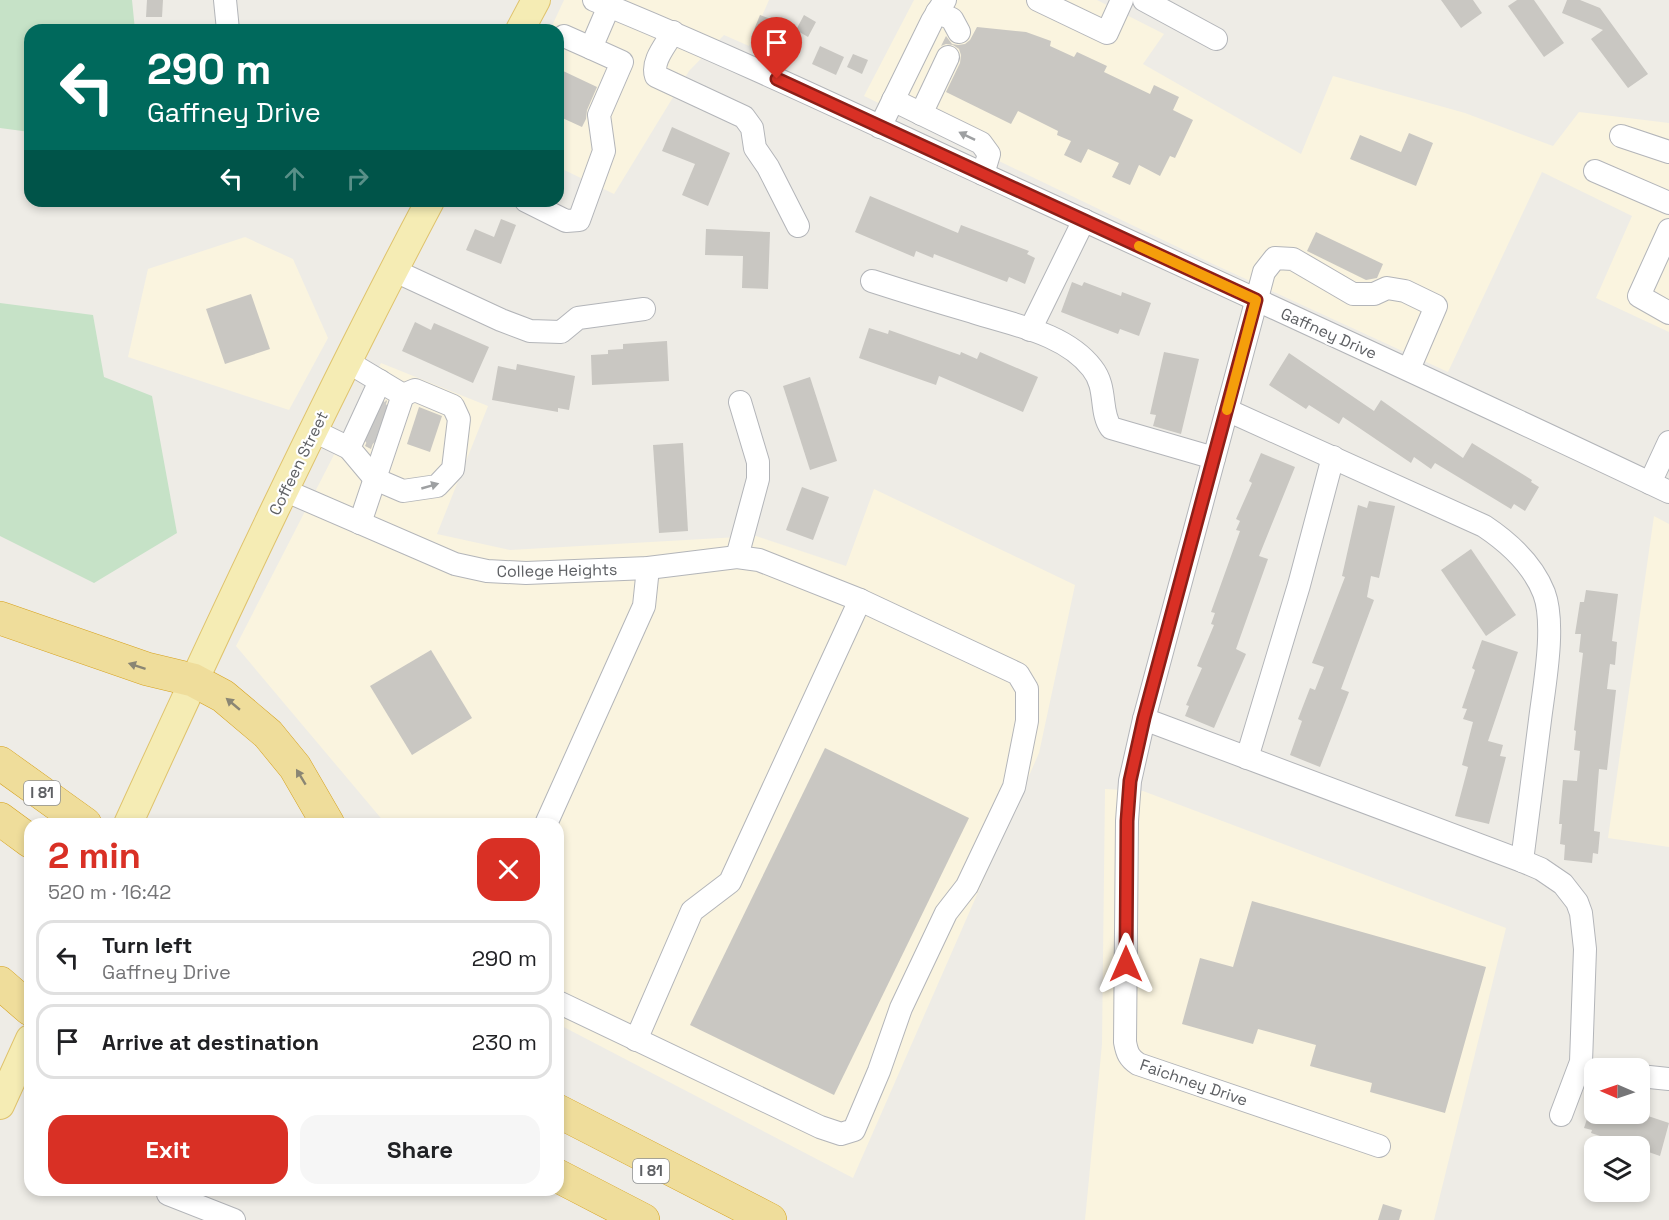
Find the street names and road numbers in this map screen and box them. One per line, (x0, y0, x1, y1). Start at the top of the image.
street label: Gaffney Drive (1277, 303, 1380, 364)
street label: Coffeen Street (264, 408, 333, 519)
street label: College Heights (496, 559, 618, 582)
road number: I 81 (24, 781, 60, 805)
street label: Faichney Drive (1137, 1054, 1250, 1111)
road number: I 81 (633, 1159, 669, 1183)

